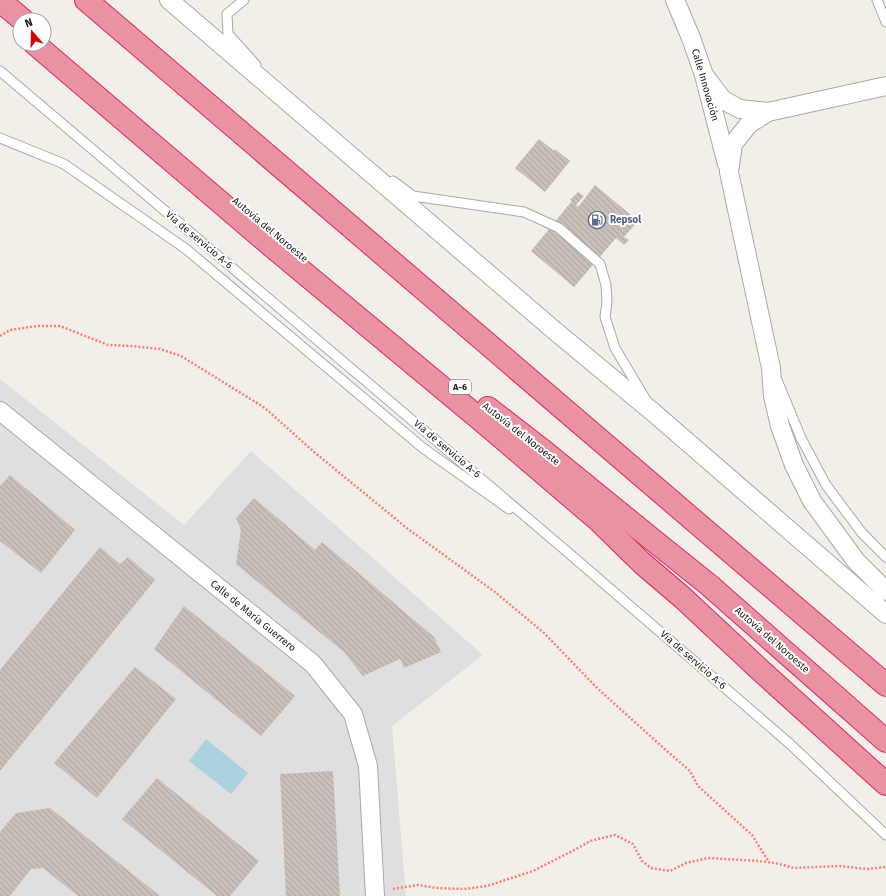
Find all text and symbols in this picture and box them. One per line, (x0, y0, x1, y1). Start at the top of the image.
north arrow (12, 12, 52, 52)
text: N (23, 16, 34, 30)
street label: Calle Innovación (689, 47, 721, 123)
street label: Autovía del Noroeste (230, 194, 311, 265)
street label: Vía de servicio A-6 (163, 208, 235, 271)
fuel station icon: Repsol (587, 210, 607, 230)
place label: Repsol (610, 214, 641, 226)
road number: A-6 (449, 380, 471, 394)
street label: Autovía del Noroeste (480, 399, 563, 468)
street label: Vía de servicio A-6 (411, 417, 483, 480)
street label: Calle de María Guerrero (208, 577, 299, 654)
street label: Autovía del Noroeste (732, 604, 812, 676)
street label: Vía de servicio A-6 (658, 627, 729, 692)

